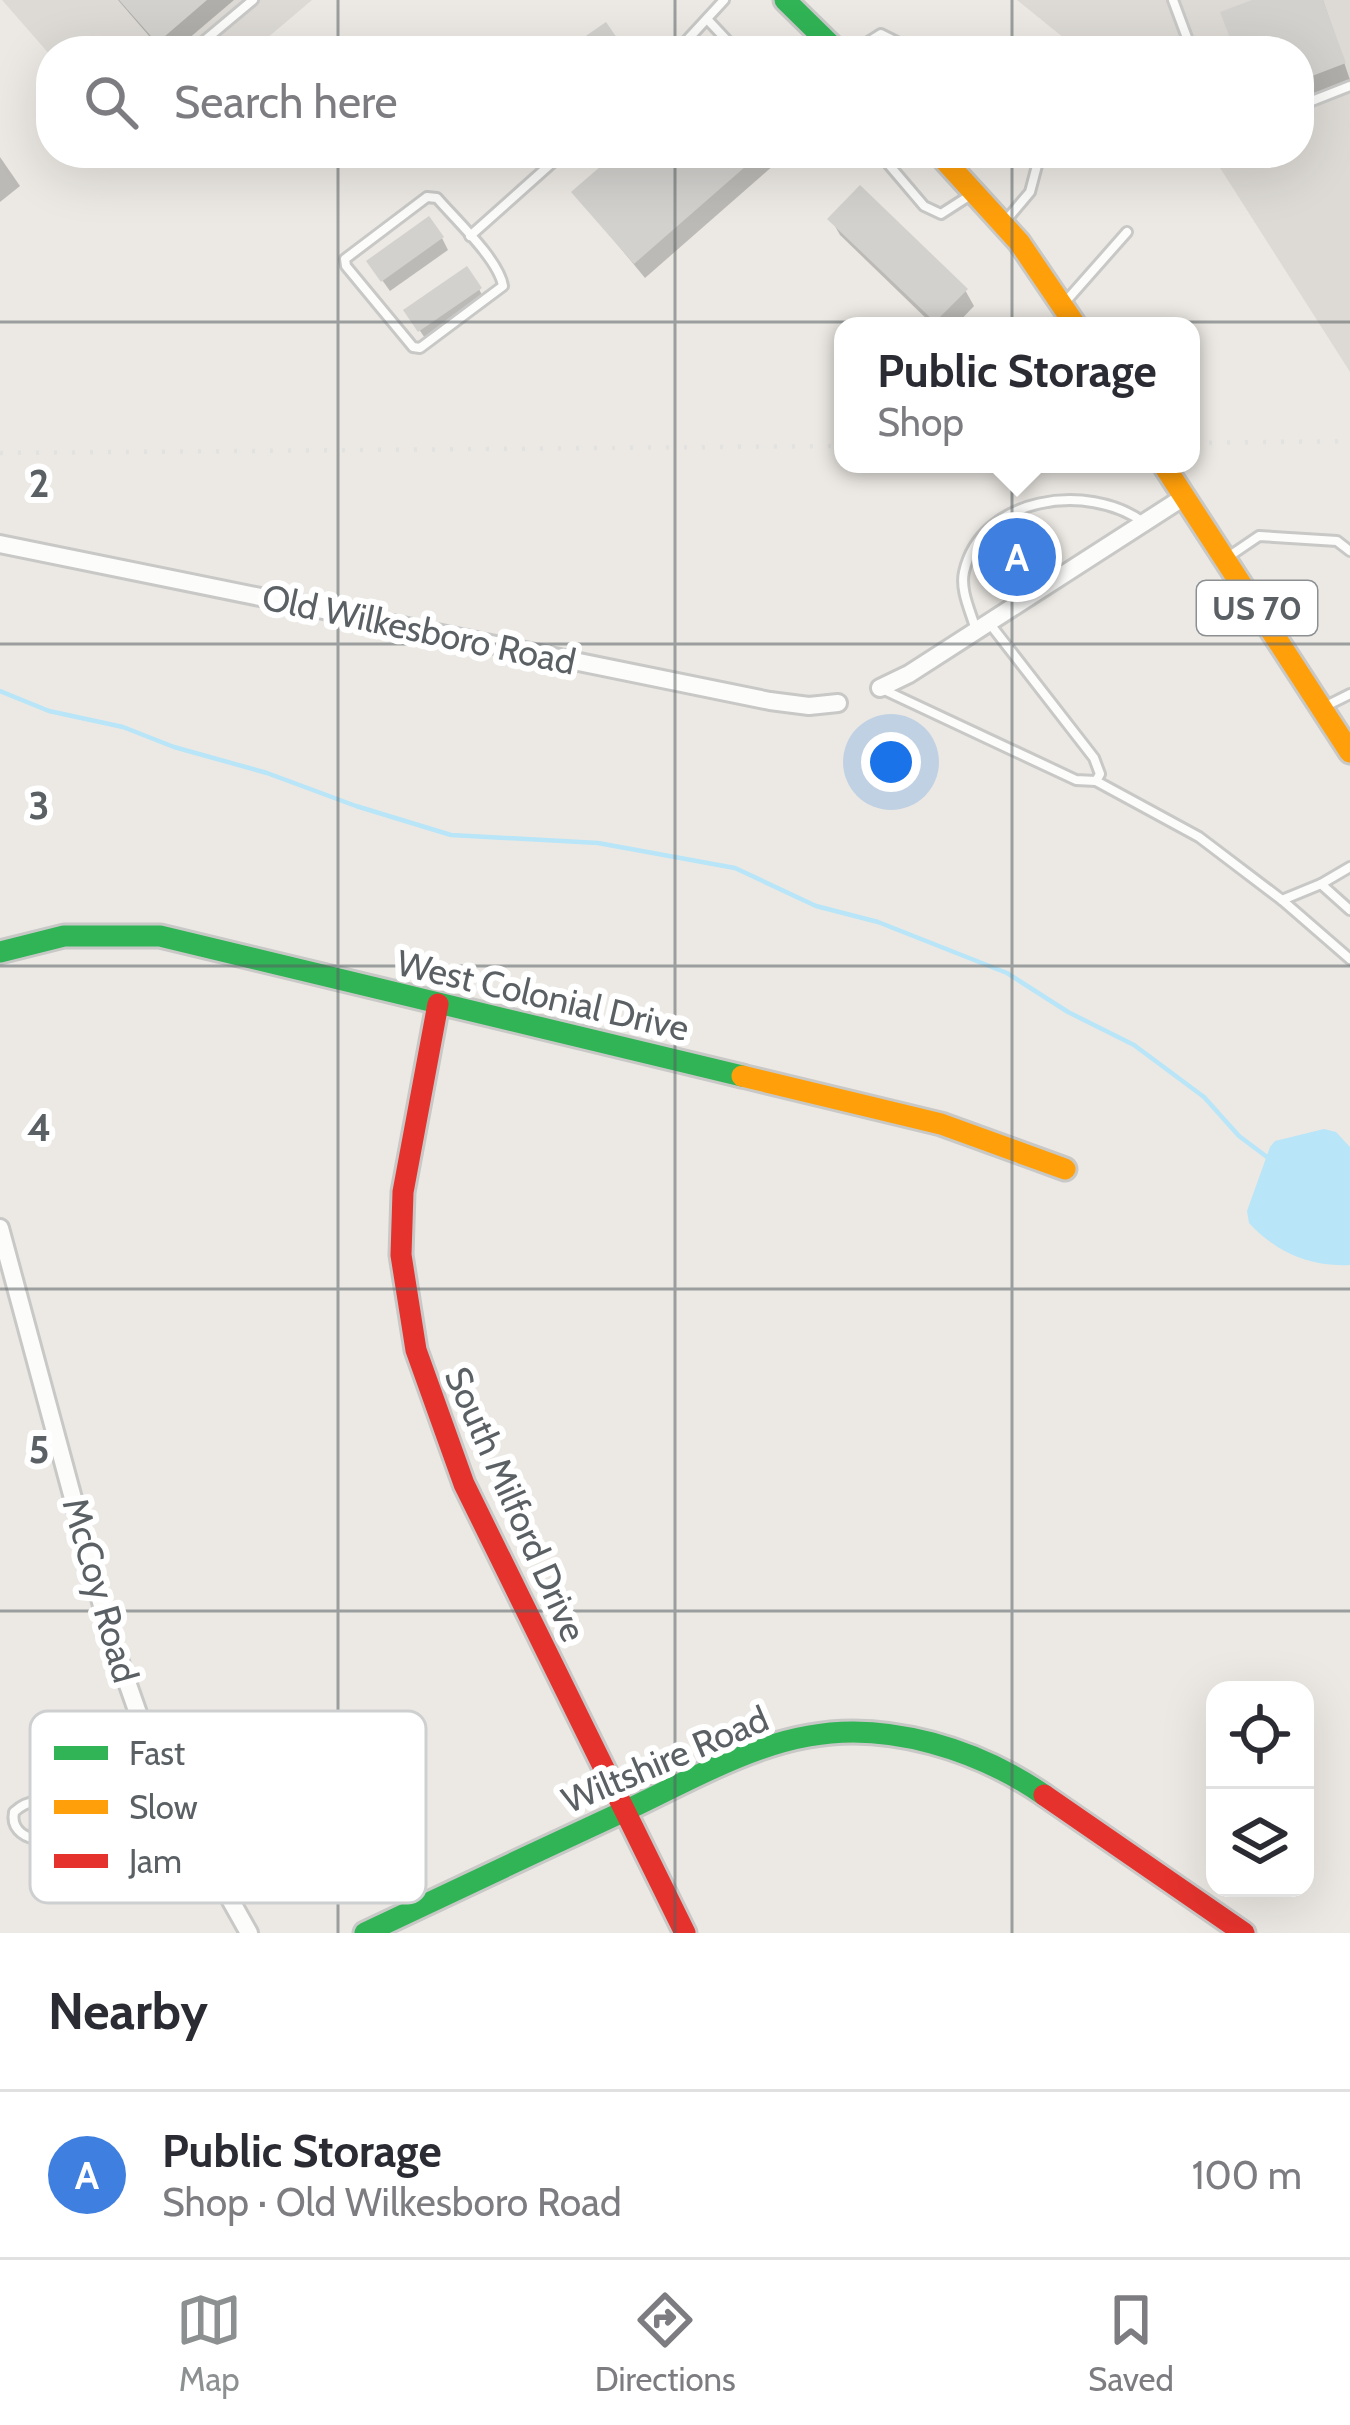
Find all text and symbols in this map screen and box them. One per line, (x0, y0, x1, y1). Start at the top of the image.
search box (36, 36, 1314, 168)
icon: search (78, 69, 144, 135)
text: Search here (174, 75, 398, 129)
popup (834, 317, 1200, 473)
text: Public Storage (877, 344, 1157, 398)
text: Shop (877, 398, 964, 446)
text: 2 (29, 459, 49, 507)
pin: A (978, 512, 1056, 602)
street label: Old Wilkesboro Road (258, 574, 580, 684)
road number: US 70 (1197, 581, 1317, 635)
your location (861, 732, 921, 792)
text: 3 (28, 781, 50, 829)
street label: West Colonial Drive (393, 940, 693, 1050)
text: 4 (27, 1103, 51, 1151)
street label: South Milford Drive (436, 1360, 596, 1648)
text: 5 (29, 1425, 49, 1473)
street label: McCoy Road (54, 1493, 148, 1687)
map controls (1206, 1681, 1314, 1897)
button: locate (1206, 1681, 1314, 1789)
street label: Wiltshire Road (555, 1696, 775, 1822)
legend (30, 1711, 426, 1903)
text: Fast (129, 1733, 185, 1773)
text: Slow (129, 1787, 198, 1827)
button: layers (1206, 1789, 1314, 1897)
text: Jam (128, 1841, 182, 1881)
text: Nearby (48, 1980, 208, 2042)
text: Public Storage (162, 2124, 442, 2178)
text: A (75, 2151, 99, 2199)
text: 100 m (1192, 2151, 1302, 2199)
text: Shop · Old Wilkesboro Road (162, 2178, 622, 2226)
tab: Map (176, 2287, 242, 2399)
tab: Directions (595, 2287, 736, 2399)
tab: Saved (1088, 2287, 1174, 2399)

